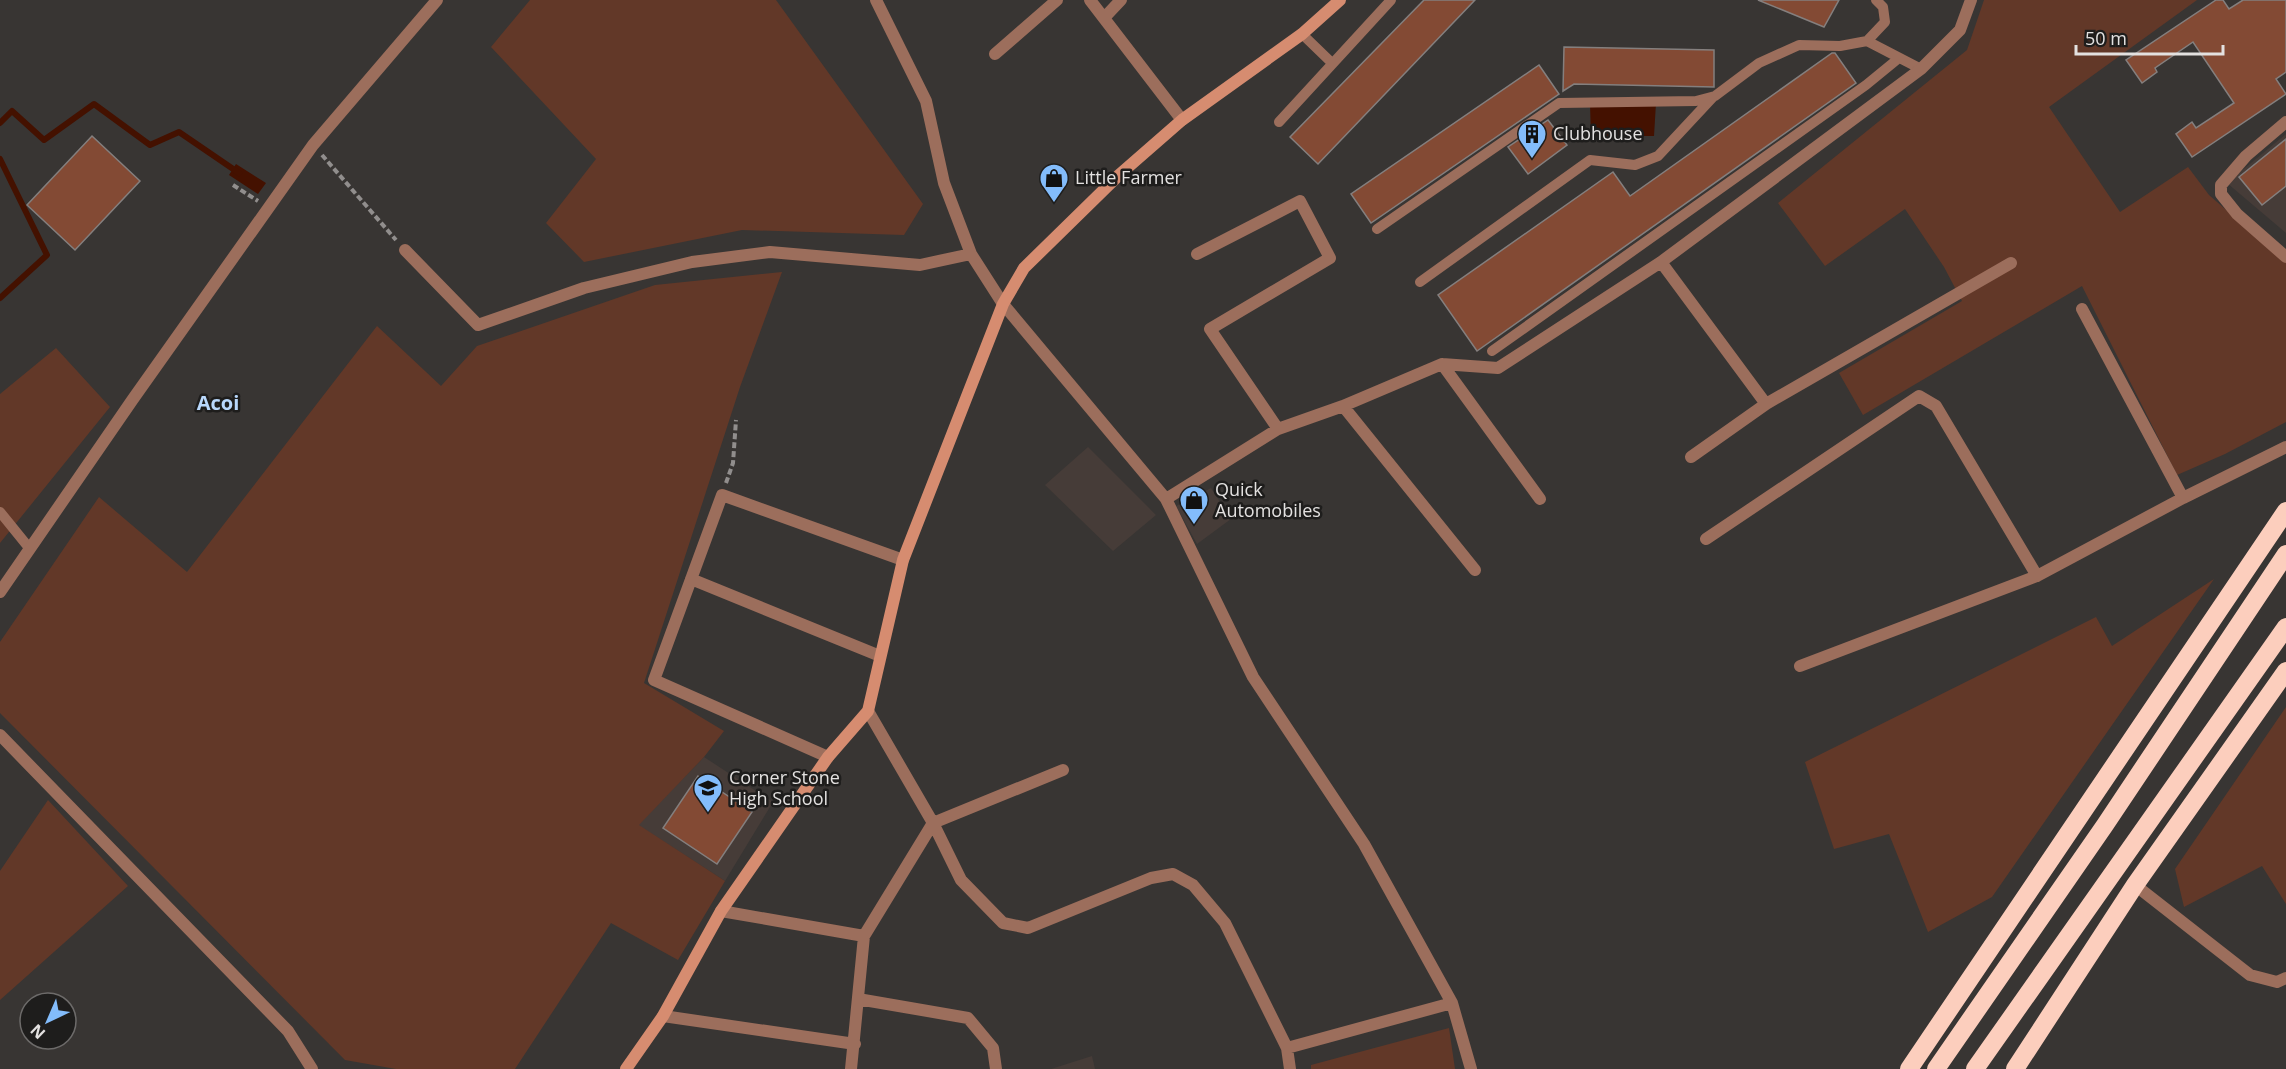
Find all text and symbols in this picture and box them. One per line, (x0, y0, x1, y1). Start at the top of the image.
scale bar (2076, 18, 2223, 56)
text: 50 m (2085, 26, 2127, 50)
building icon: Clubhouse (1516, 118, 1548, 160)
place label: Clubhouse (1553, 121, 1643, 145)
shop icon: Little Farmer (1038, 162, 1070, 204)
place label: Little Farmer (1075, 165, 1183, 189)
district label: Acoi (197, 389, 239, 416)
place label: Quick Automobiles (1215, 477, 1321, 522)
shop icon: Quick Automobiles (1178, 484, 1210, 526)
place label: Corner Stone High School (729, 765, 840, 810)
school or university icon: Corner Stone High School (692, 772, 724, 814)
north arrow (18, 991, 78, 1051)
text: N (25, 1019, 50, 1044)

